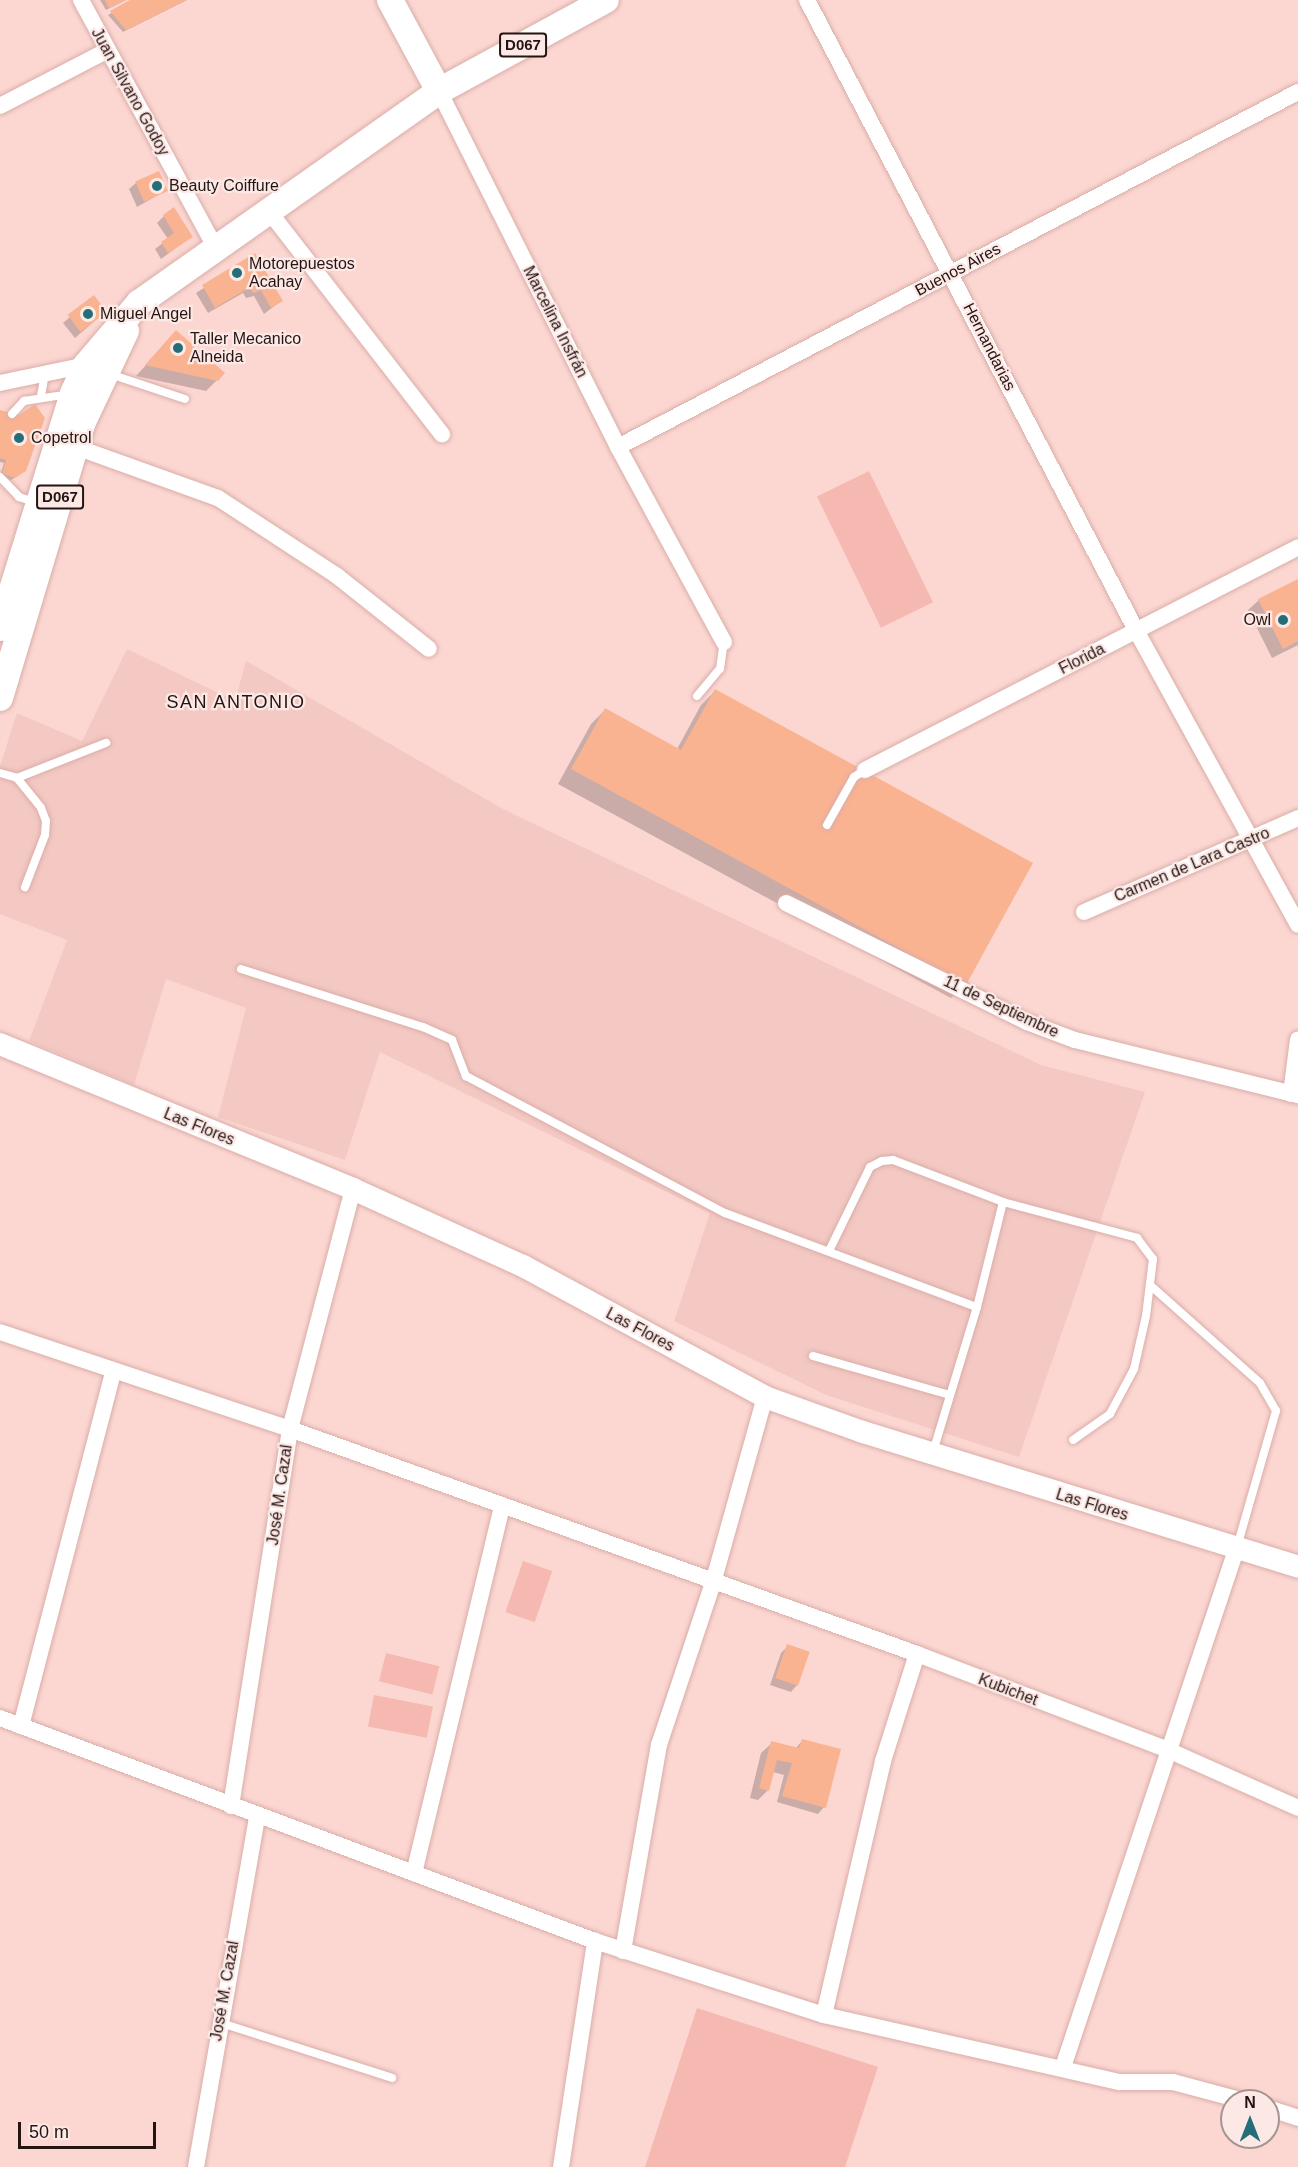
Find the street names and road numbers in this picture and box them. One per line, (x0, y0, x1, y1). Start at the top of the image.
street label: Juan Silvano Godoy (87, 25, 173, 159)
road number: D067 (499, 33, 547, 57)
street label: Buenos Aires (911, 239, 1005, 301)
street label: Marcelina Insfrán (519, 263, 591, 381)
street label: Hernandarias (959, 300, 1019, 394)
road number: D067 (36, 485, 84, 509)
street label: Florida (1056, 639, 1108, 679)
street label: Carmen de Lara Castro (1111, 824, 1273, 906)
street label: 11 de Septiembre (940, 972, 1062, 1042)
street label: Las Flores (161, 1104, 237, 1150)
street label: Las Flores (603, 1304, 677, 1356)
street label: José M. Cazal (263, 1443, 297, 1547)
street label: Las Flores (1053, 1485, 1131, 1525)
street label: Kubichet (975, 1670, 1041, 1710)
street label: José M. Cazal (207, 1939, 243, 2043)

